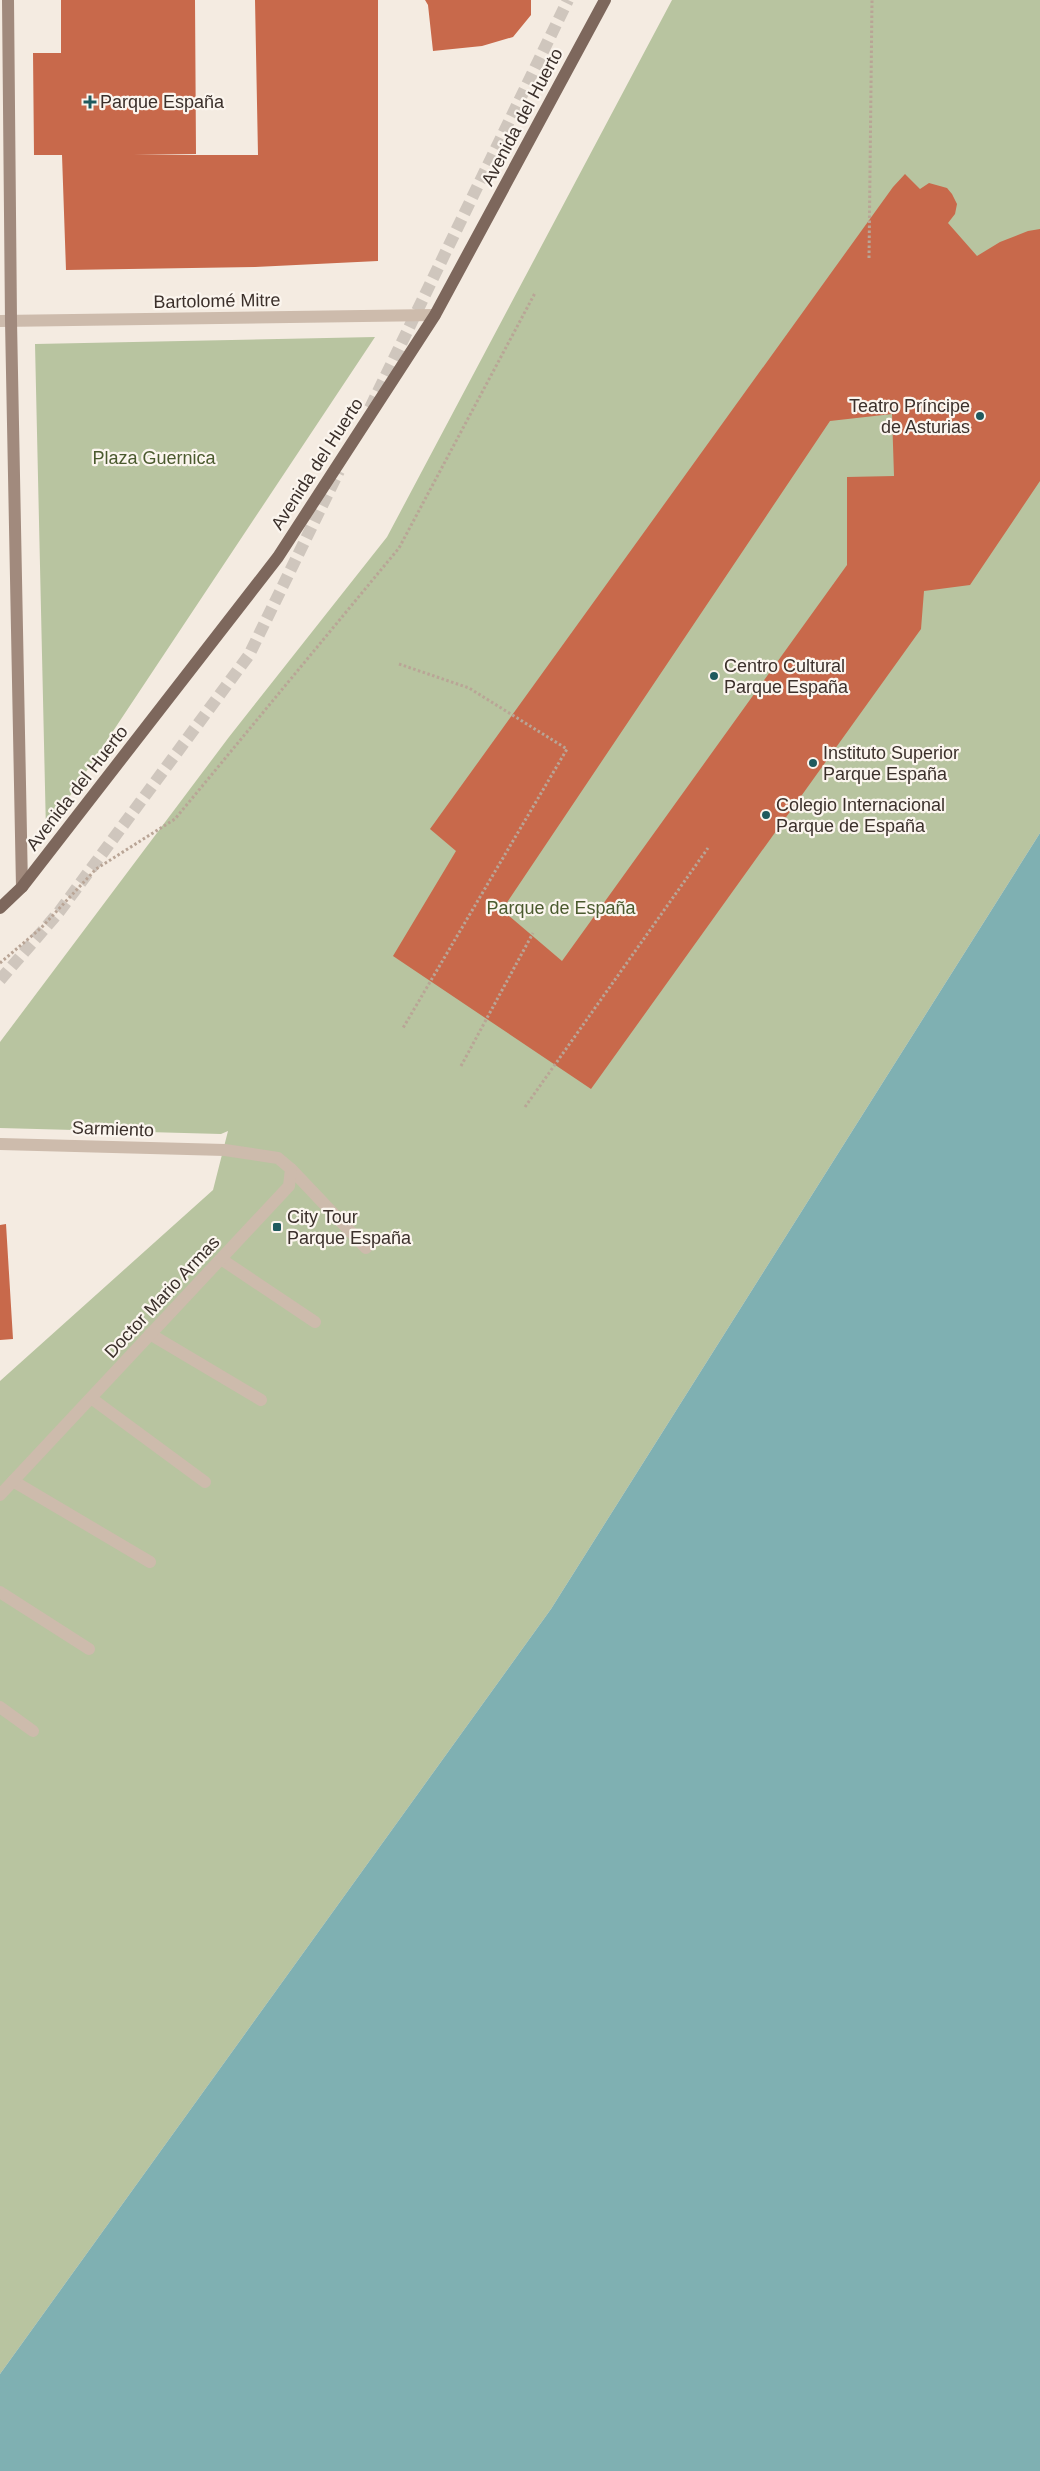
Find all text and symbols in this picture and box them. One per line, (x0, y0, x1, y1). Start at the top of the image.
street label: Avenida del Huerto (477, 45, 567, 189)
place label: Parque España (100, 92, 225, 112)
marker: Parque España (84, 96, 96, 108)
street label: Bartolomé Mitre (153, 290, 281, 312)
street label: Avenida del Huerto (267, 394, 367, 534)
place label: Teatro Príncipe de Asturias (849, 396, 970, 437)
marker: Teatro Príncipe de Asturias (974, 410, 986, 422)
park label: Plaza Guernica (92, 448, 217, 468)
place label: Centro Cultural Parque España (724, 656, 849, 697)
marker: Centro Cultural Parque España (708, 670, 720, 682)
street label: Avenida del Huerto (22, 722, 132, 854)
place label: Instituto Superior Parque España (823, 743, 959, 784)
marker: Instituto Superior Parque España (807, 757, 819, 769)
place label: Colegio Internacional Parque de España (776, 795, 945, 836)
marker: Colegio Internacional Parque de España (760, 809, 772, 821)
park label: Parque de España (486, 898, 637, 918)
street label: Sarmiento (72, 1118, 154, 1140)
place label: City Tour Parque España (287, 1207, 412, 1248)
marker: City Tour Parque España (271, 1221, 283, 1233)
street label: Doctor Mario Armas (100, 1232, 224, 1362)

